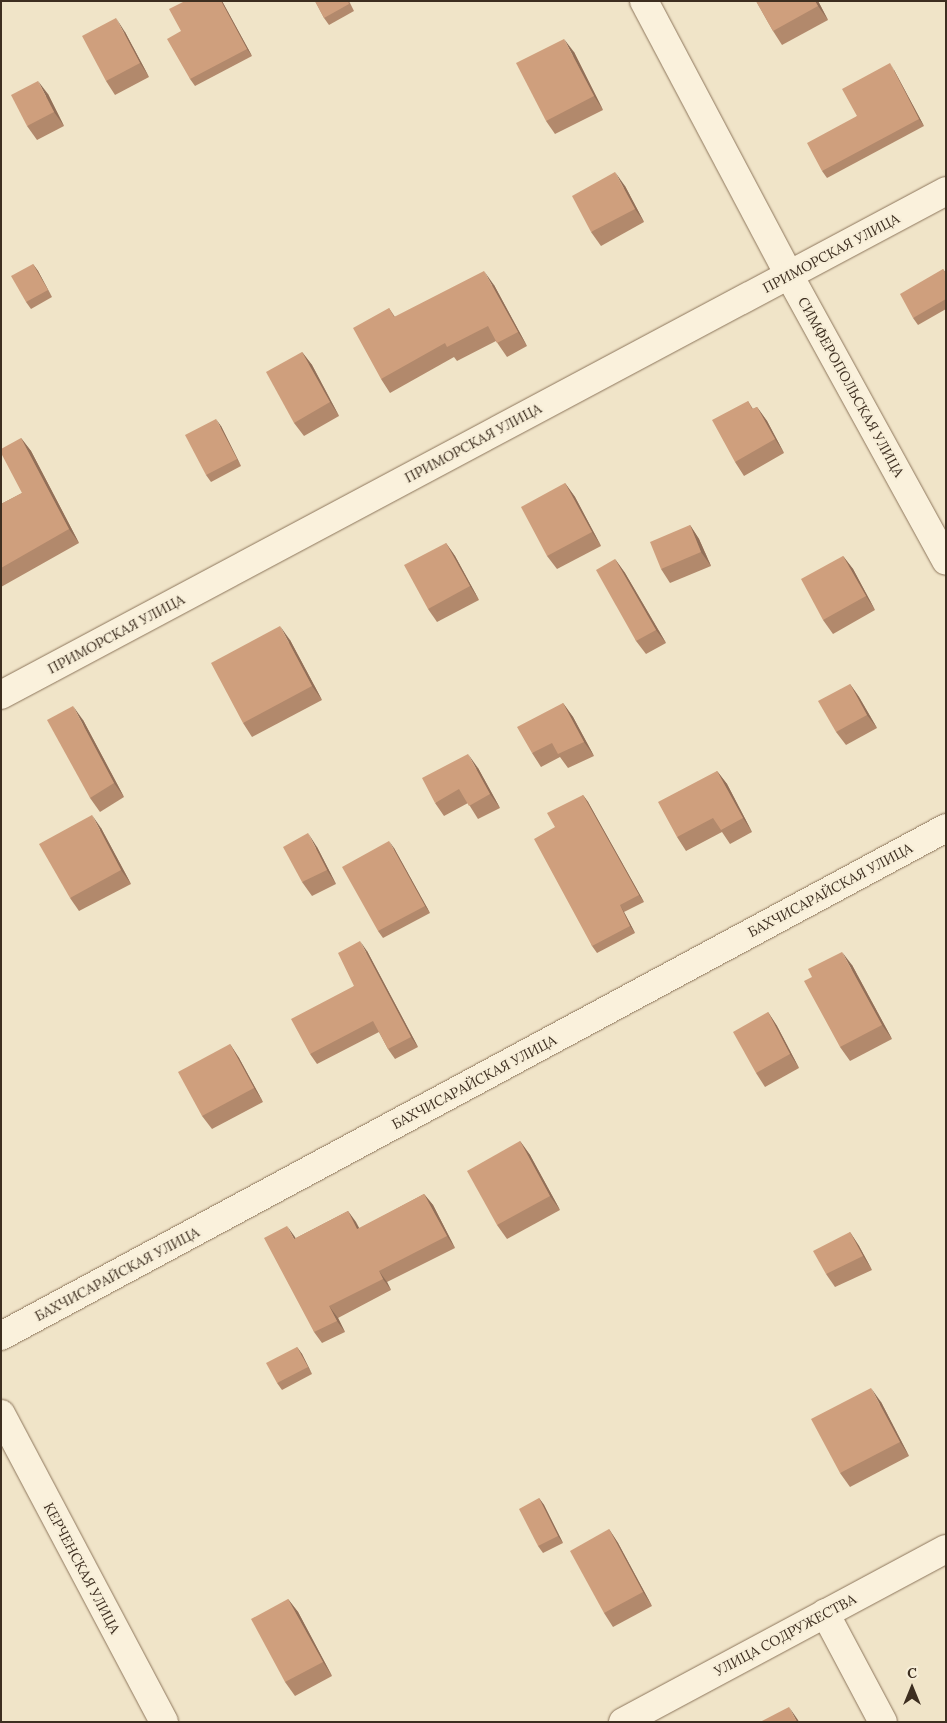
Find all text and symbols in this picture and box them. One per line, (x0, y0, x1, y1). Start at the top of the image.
street label: ПРИМОРСКАЯ УЛИЦА (760, 210, 902, 296)
street label: СИМФЕРОПОЛЬСКАЯ УЛИЦА (794, 294, 908, 480)
street label: ПРИМОРСКАЯ УЛИЦА (402, 400, 544, 486)
street label: ПРИМОРСКАЯ УЛИЦА (45, 591, 187, 677)
street label: БАХЧИСАРАЙСКАЯ УЛИЦА (745, 839, 915, 941)
street label: БАХЧИСАРАЙСКАЯ УЛИЦА (389, 1031, 559, 1133)
street label: БАХЧИСАРАЙСКАЯ УЛИЦА (32, 1223, 202, 1325)
street label: КЕРЧЕНСКАЯ УЛИЦА (40, 1500, 124, 1636)
street label: УЛИЦА СОДРУЖЕСТВА (711, 1590, 859, 1680)
north arrow (887, 1663, 937, 1713)
text: С (907, 1664, 917, 1682)

